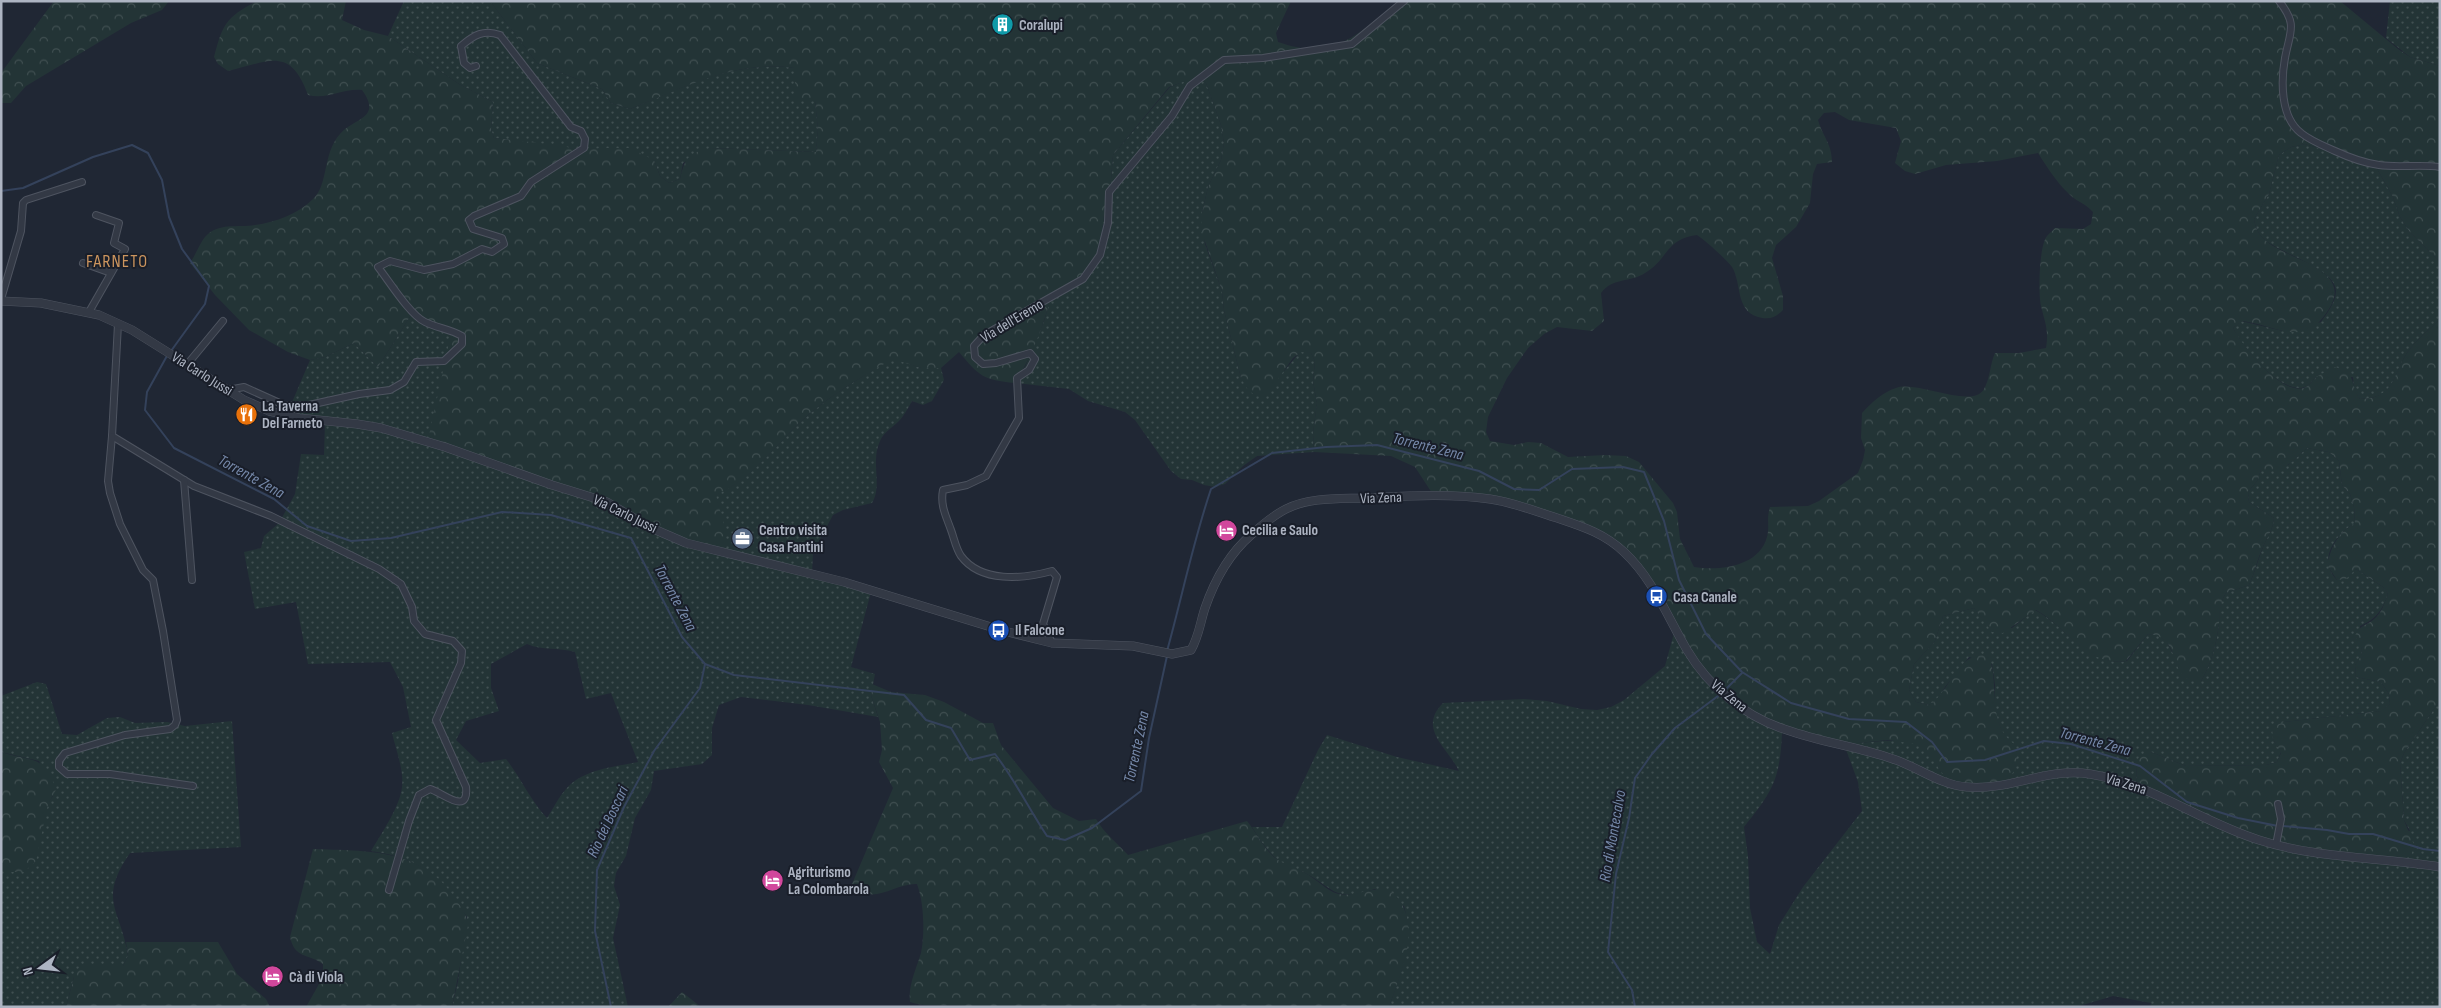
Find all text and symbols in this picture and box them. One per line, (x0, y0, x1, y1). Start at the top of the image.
building icon: Coralupi (991, 13, 1015, 37)
place label: Coralupi (1019, 16, 1063, 35)
district label: FARNETO (86, 251, 148, 272)
street label: Via dell'Eremo (977, 295, 1047, 347)
street label: Via Carlo Jussi (168, 348, 236, 400)
place label: La Taverna Del Farneto (262, 397, 323, 433)
restaurant icon: La Taverna Del Farneto (234, 403, 258, 427)
water label: Torrente Zena (1390, 429, 1466, 465)
water label: Torrente Zena (215, 451, 288, 503)
street label: Via Zena (1360, 488, 1402, 508)
street label: Via Carlo Jussi (590, 490, 660, 538)
hotel icon: Cecilia e Saulo (1214, 518, 1238, 542)
place label: Centro visita Casa Fantini (759, 521, 827, 557)
place label: Cecilia e Saulo (1242, 521, 1318, 540)
office icon: Centro visita Casa Fantini (731, 527, 755, 551)
water label: Torrente Zena (650, 561, 701, 635)
bus stop icon: Casa Canale (1645, 585, 1669, 609)
place label: Casa Canale (1673, 588, 1737, 607)
bus stop icon: Il Falcone (987, 618, 1011, 642)
place label: Il Falcone (1015, 621, 1065, 640)
street label: Via Zena (1707, 675, 1751, 717)
water label: Torrente Zena (1120, 709, 1154, 784)
water label: Torrente Zena (2057, 723, 2133, 761)
street label: Via Zena (2103, 769, 2149, 799)
water label: Rio dei Boscari (583, 782, 633, 861)
water label: Rio di Montecalvo (1596, 788, 1630, 883)
place label: Agriturismo La Colombarola (787, 863, 869, 899)
hotel icon: Agriturismo La Colombarola (760, 869, 784, 893)
north arrow (15, 943, 65, 993)
text: N (19, 965, 37, 977)
hotel icon: Cà di Viola (261, 965, 285, 989)
place label: Cà di Viola (289, 968, 343, 987)

